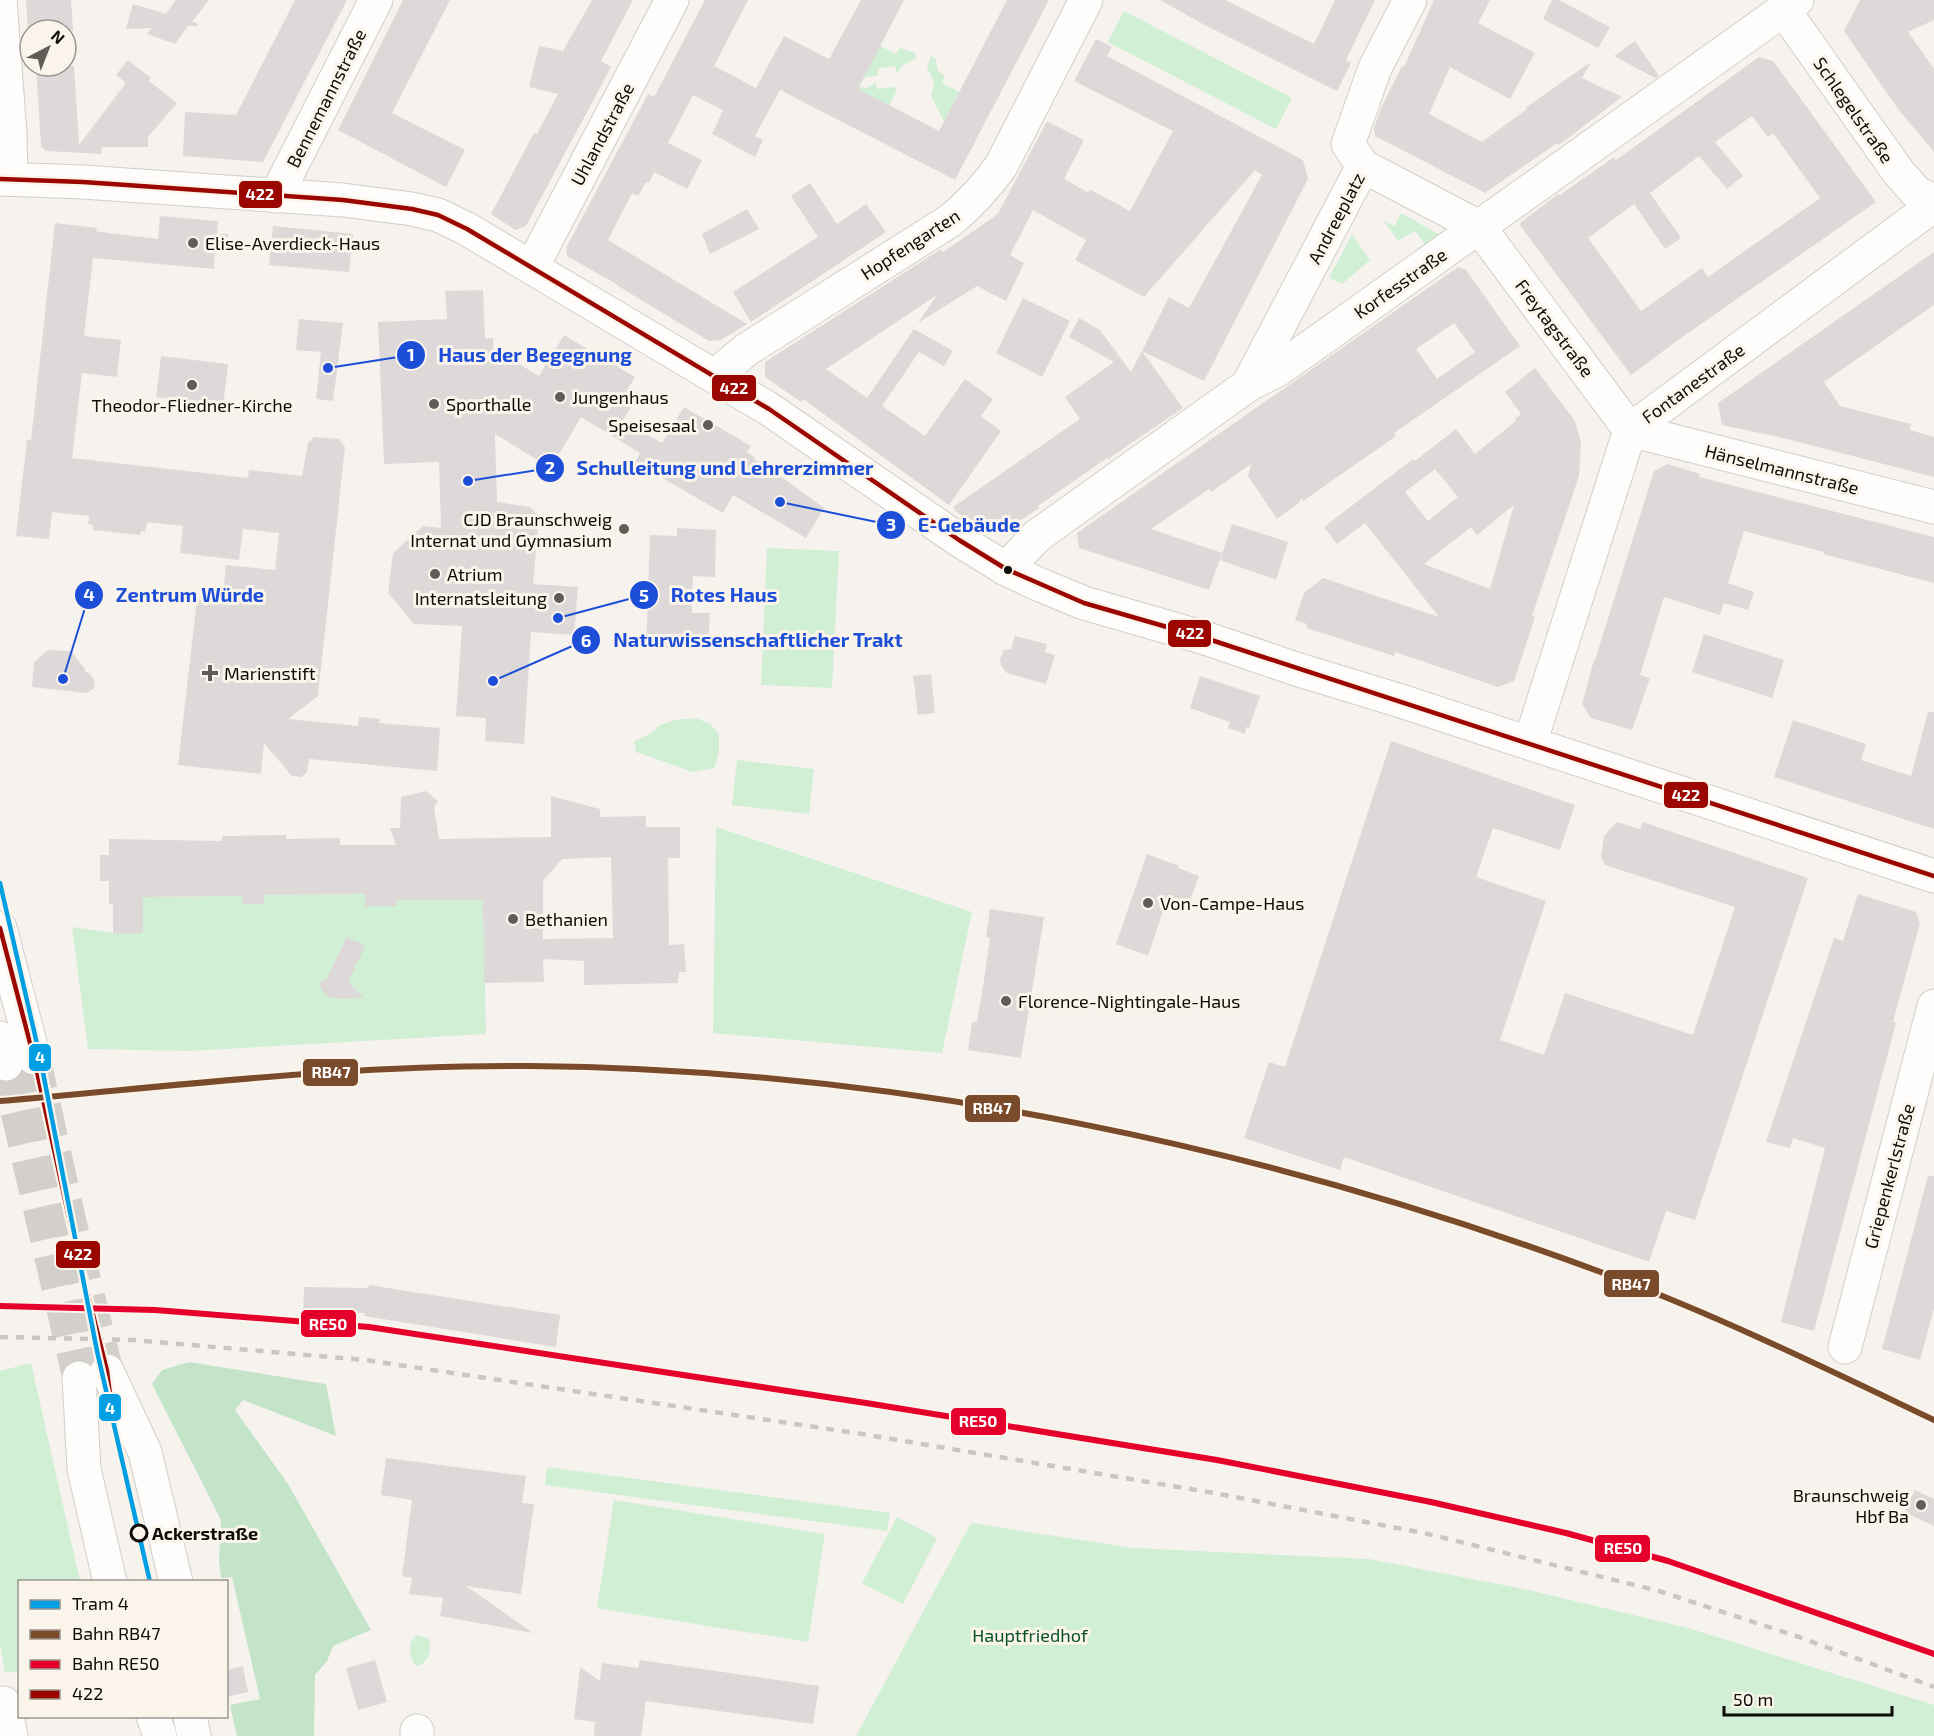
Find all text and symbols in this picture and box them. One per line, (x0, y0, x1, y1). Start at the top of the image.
north arrow (18, 18, 78, 78)
street label: Bennemannstraße (281, 25, 371, 171)
text: N (48, 26, 69, 47)
street label: Schlegelstraße (1809, 53, 1899, 167)
street label: Uhlandstraße (566, 79, 638, 189)
street label: Andreeplatz (1303, 169, 1369, 267)
line badge: 422 (238, 180, 283, 209)
text: 422 (246, 184, 274, 203)
street label: Hopfengarten (856, 204, 964, 284)
place label: Elise-Averdieck-Haus (205, 232, 380, 254)
marker: Elise-Averdieck-Haus (186, 236, 200, 250)
street label: Korfesstraße (1349, 243, 1451, 323)
street label: Freytagstraße (1511, 275, 1599, 381)
callout: Haus der Begegnung (396, 336, 644, 374)
street label: Fontanestraße (1637, 338, 1749, 428)
text: Haus der Begegnung (438, 342, 632, 366)
text: 1 (407, 343, 415, 365)
line badge: 422 (711, 374, 757, 402)
marker: Theodor-Fliedner-Kirche (185, 378, 199, 392)
text: 422 (720, 378, 748, 397)
place label: Jungenhaus (572, 386, 669, 408)
marker: Jungenhaus (553, 390, 567, 404)
place label: Sporthalle (446, 393, 532, 415)
place label: Theodor-Fliedner-Kirche (92, 394, 292, 416)
marker: Sporthalle (427, 397, 441, 411)
place label: Speisesaal (608, 414, 697, 436)
marker: Speisesaal (701, 418, 715, 432)
street label: Hänselmannstraße (1703, 439, 1861, 499)
callout: Schulleitung und Lehrerzimmer (535, 449, 886, 487)
text: Schulleitung und Lehrerzimmer (576, 455, 874, 479)
text: 2 (545, 456, 555, 478)
callout: E-Gebäude (876, 506, 1032, 544)
place label: CJD Braunschweig Internat und Gymnasium (410, 508, 612, 551)
text: E-Gebäude (918, 512, 1020, 536)
text: 3 (886, 513, 896, 535)
marker: CJD Braunschweig Internat und Gymnasium (617, 522, 631, 536)
place label: Atrium (447, 563, 503, 585)
unlabelled marker (1002, 564, 1014, 576)
marker: Atrium (428, 567, 442, 581)
callout: Zentrum Würde (74, 576, 276, 614)
callout: Rotes Haus (629, 576, 789, 614)
text: Zentrum Würde (116, 582, 264, 606)
text: Rotes Haus (671, 582, 777, 606)
text: 4 (83, 583, 95, 605)
text: 5 (639, 584, 649, 606)
place label: Internatsleitung (415, 587, 547, 609)
marker: Internatsleitung (552, 591, 566, 605)
line badge: 422 (1167, 619, 1212, 648)
callout: Naturwissenschaftlicher Trakt (571, 621, 915, 659)
text: 422 (1176, 623, 1204, 642)
text: Naturwissenschaftlicher Trakt (613, 627, 903, 651)
text: 6 (581, 629, 591, 651)
place label: Marienstift (224, 662, 316, 684)
marker: Marienstift (201, 664, 219, 682)
line badge: 422 (1663, 781, 1709, 809)
text: 422 (1672, 785, 1700, 804)
place label: Von-Campe-Haus (1160, 892, 1304, 914)
marker: Von-Campe-Haus (1141, 896, 1155, 910)
place label: Bethanien (525, 908, 608, 930)
marker: Bethanien (506, 912, 520, 926)
place label: Florence-Nightingale-Haus (1018, 990, 1240, 1012)
marker: Florence-Nightingale-Haus (999, 994, 1013, 1008)
line badge: 4 (28, 1043, 52, 1072)
text: 4 (35, 1047, 45, 1066)
line badge: RB47 (302, 1058, 359, 1087)
text: RB47 (311, 1062, 351, 1081)
line badge: RB47 (964, 1094, 1021, 1123)
text: RB47 (972, 1098, 1012, 1117)
street label: Griepenkerlstraße (1859, 1101, 1919, 1251)
line badge: 422 (55, 1240, 101, 1269)
text: 422 (64, 1244, 92, 1263)
line badge: RB47 (1603, 1269, 1660, 1298)
text: RB47 (1611, 1274, 1651, 1293)
line badge: RE50 (300, 1309, 357, 1338)
text: RE50 (309, 1314, 347, 1333)
line badge: 4 (98, 1393, 122, 1422)
text: 4 (105, 1398, 115, 1417)
line badge: RE50 (950, 1407, 1007, 1436)
text: RE50 (959, 1411, 997, 1430)
place label: Braunschweig Hbf Ba (1793, 1484, 1909, 1527)
marker: Braunschweig Hbf Ba (1914, 1498, 1928, 1512)
place label: Ackerstraße (152, 1522, 258, 1544)
marker: Ackerstraße (130, 1524, 148, 1542)
line badge: RE50 (1594, 1534, 1651, 1563)
text: RE50 (1604, 1538, 1642, 1557)
legend (18, 1580, 228, 1718)
text: Tram 4 (72, 1592, 129, 1614)
text: Bahn RB47 (72, 1622, 161, 1644)
park label: Hauptfriedhof (972, 1624, 1089, 1646)
text: Bahn RE50 (72, 1652, 160, 1674)
scale bar (1724, 1679, 1892, 1717)
text: 422 (72, 1682, 103, 1704)
text: 50 m (1733, 1688, 1773, 1710)

